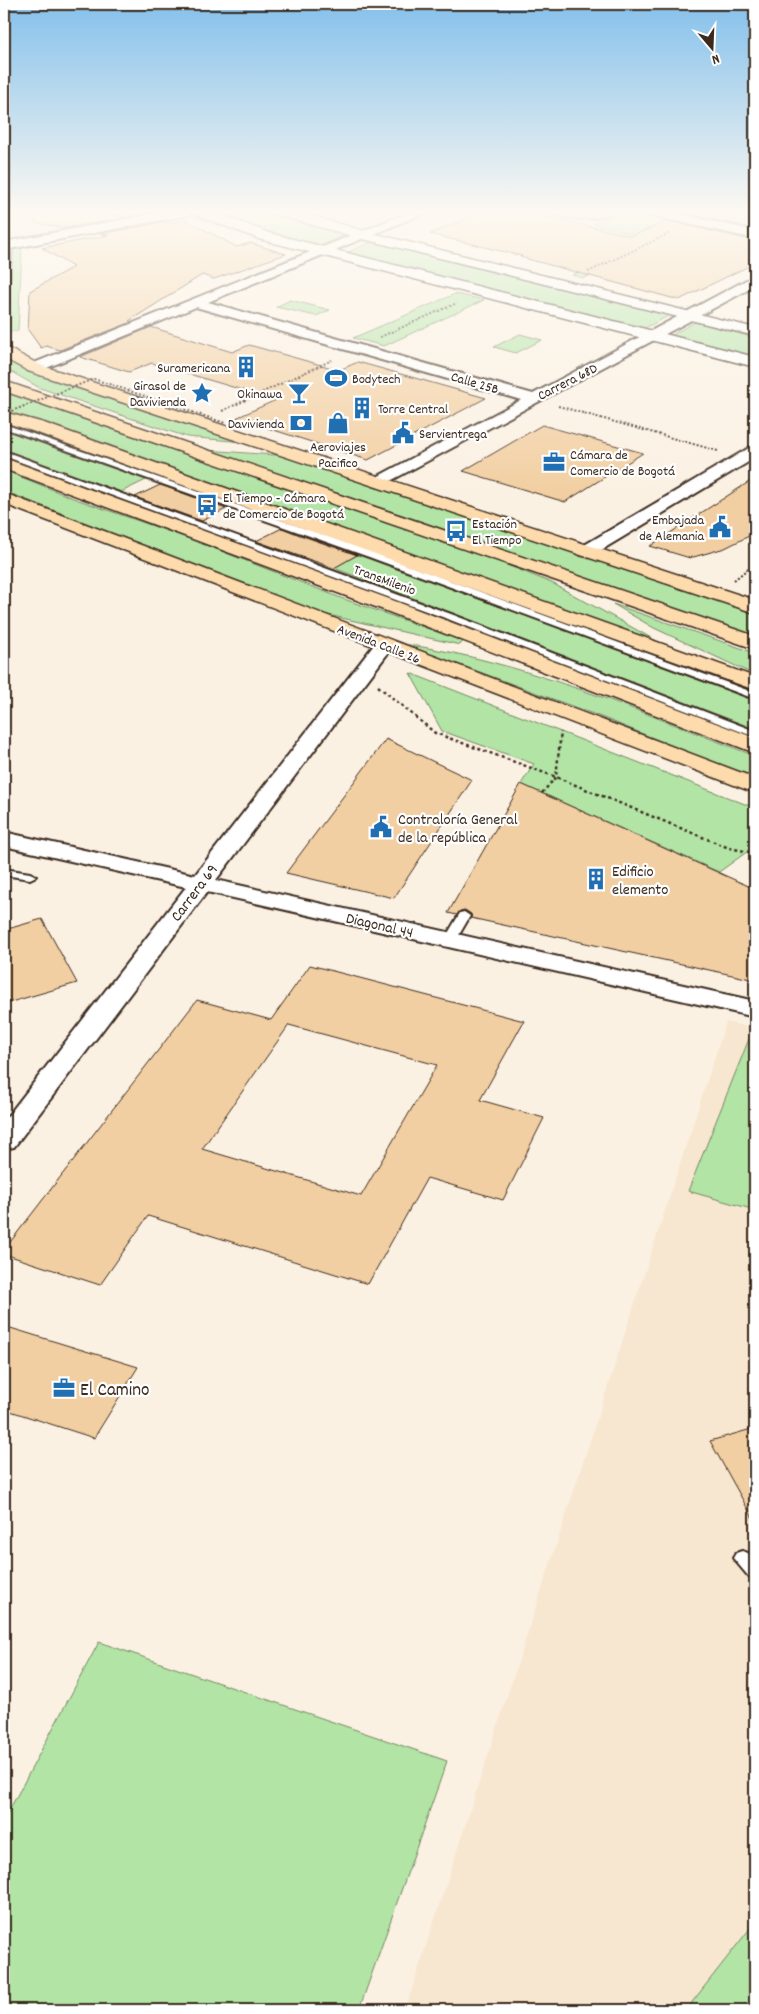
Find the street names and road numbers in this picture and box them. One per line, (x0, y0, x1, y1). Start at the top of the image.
street label: Carrera 68D (535, 359, 601, 406)
street label: Calle 25B (448, 368, 501, 400)
street label: TransMilenio (350, 560, 418, 601)
street label: Avenida Calle 26 (334, 620, 423, 670)
street label: Carrera 69 (166, 860, 224, 927)
street label: Diagonal 44 (343, 908, 415, 945)

